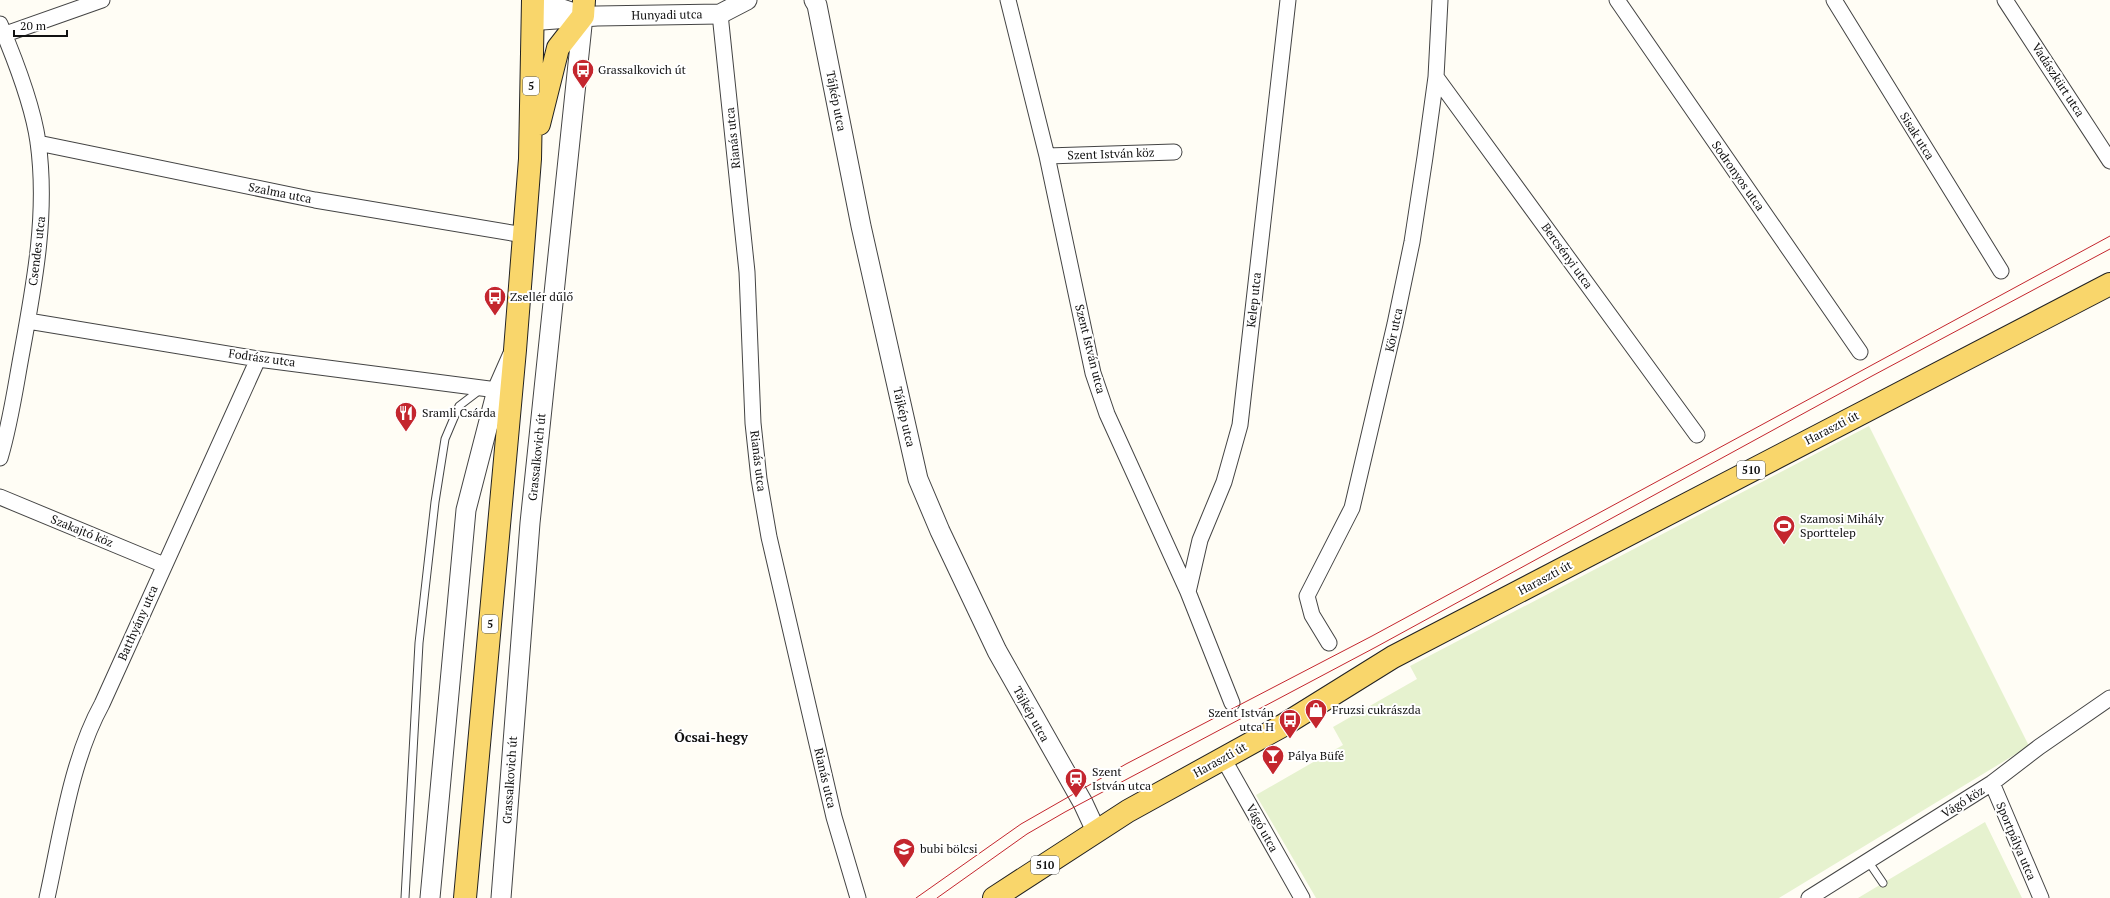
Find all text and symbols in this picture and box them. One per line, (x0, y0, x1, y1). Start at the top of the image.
street label: Hunyadi utca (631, 6, 703, 23)
scale bar (14, 12, 67, 38)
text: 20 m (20, 18, 47, 33)
street label: Vadászkürt utca (2029, 40, 2088, 120)
bus stop icon: Grassalkovich út (570, 57, 596, 90)
place label: Grassalkovich út (598, 62, 687, 77)
street label: Tájkép utca (823, 69, 850, 132)
road number: 5 (523, 77, 539, 95)
street label: Rianás utca (722, 107, 743, 169)
street label: Sisak utca (1897, 109, 1938, 162)
street label: Sodronyos utca (1709, 138, 1768, 213)
street label: Szent István köz (1067, 144, 1155, 163)
street label: Szalma utca (247, 179, 313, 206)
street label: Csendes utca (25, 215, 48, 287)
street label: Bercsényi utca (1539, 220, 1596, 291)
street label: Kelep utca (1243, 272, 1264, 328)
bus stop icon: Zsellér dűlő (482, 284, 508, 317)
place label: Zsellér dűlő (510, 289, 573, 304)
street label: Szent István utca (1072, 303, 1109, 395)
street label: Kör utca (1382, 307, 1405, 353)
street label: Fodrász utca (228, 345, 297, 370)
street label: Tájkép utca (890, 385, 919, 448)
restaurant icon: Sramli Csárda (393, 400, 419, 433)
place label: Sramli Csárda (422, 405, 496, 420)
street label: Haraszti út (1802, 407, 1862, 448)
street label: Grassalkovich út (524, 412, 549, 502)
street label: Rianás utca (747, 429, 770, 492)
road number: 510 (1737, 461, 1765, 479)
street label: Szakajtó köz (49, 511, 116, 550)
place label: Szamosi Mihály Sporttelep (1800, 511, 1885, 540)
sports icon: Szamosi Mihály Sporttelep (1771, 513, 1797, 546)
street label: Haraszti út (1515, 557, 1575, 598)
street label: Batthyány utca (114, 583, 161, 663)
road number: 5 (482, 615, 498, 633)
street label: Tájkép utca (1010, 683, 1053, 744)
shop icon: Fruzsi cukrászda (1303, 697, 1329, 730)
place label: Fruzsi cukrászda (1332, 702, 1421, 717)
place label: Szent István utca H (1208, 705, 1274, 734)
bus stop icon: Szent István utca H (1277, 707, 1303, 740)
district label: Ócsai-hegy (674, 727, 748, 746)
street label: Grassalkovich út (499, 735, 520, 824)
street label: Haraszti út (1190, 738, 1250, 780)
bar icon: Pálya Büfé (1260, 743, 1286, 776)
street label: Rianás utca (811, 746, 840, 810)
place label: Pálya Büfé (1288, 748, 1344, 763)
place label: Szent István utca (1092, 764, 1151, 793)
station icon: Szent István utca (1063, 766, 1089, 799)
street label: Vágó köz (1938, 782, 1987, 821)
street label: Sportpálya utca (1993, 799, 2040, 882)
street label: Vágó utca (1243, 801, 1282, 854)
school or university icon: bubi bölcsi (891, 836, 917, 869)
place label: bubi bölcsi (920, 841, 978, 856)
road number: 510 (1031, 856, 1059, 874)

